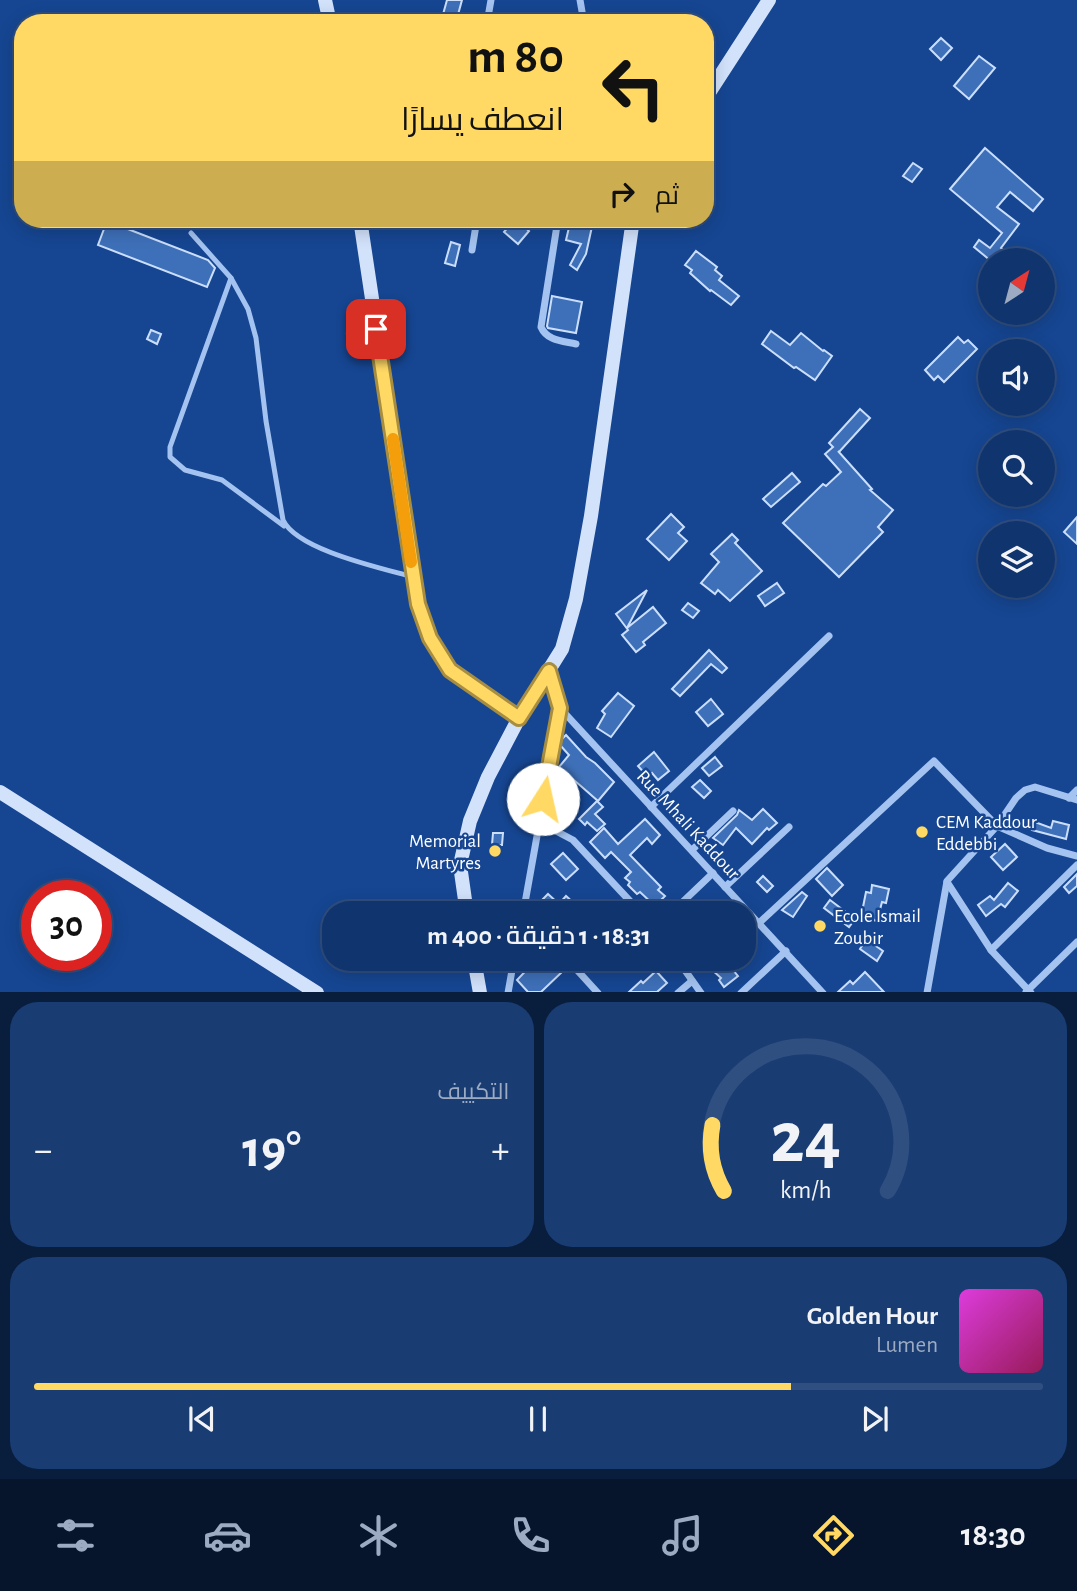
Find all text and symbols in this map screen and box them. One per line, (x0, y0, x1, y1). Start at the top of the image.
text: 80 m (467, 33, 564, 82)
icon: left (588, 42, 679, 133)
text: انعطف يسارًا (401, 104, 564, 136)
icon: right (603, 175, 641, 213)
text: ثم (655, 183, 679, 209)
north arrow (978, 248, 1055, 326)
map controls (978, 248, 1055, 598)
pin (346, 299, 406, 359)
icon: arrive (357, 310, 395, 348)
button: sound (978, 339, 1055, 416)
button: search (978, 430, 1055, 507)
button: layers (978, 521, 1055, 598)
position arrow (506, 762, 580, 836)
street label: Rue Mhali Kaddour (633, 767, 743, 883)
place label: CEM Kaddour Eddebbi (936, 813, 1037, 854)
marker: CEM Kaddour Eddebbi (914, 824, 930, 840)
place label: Memorial Martyres (409, 832, 481, 873)
marker: Memorial Martyres (487, 843, 503, 859)
speed limit sign: 30 (21, 880, 112, 971)
place label: Ecole Ismail Zoubir (834, 907, 921, 948)
marker: Ecole Ismail Zoubir (812, 918, 828, 934)
text: 18:31 · 1 دقيقة · 400 m (427, 923, 651, 949)
text: التكييف (437, 1081, 510, 1104)
text: 24 (770, 1103, 841, 1176)
text: 19° (242, 1124, 301, 1176)
text: − (34, 1132, 52, 1170)
text: + (491, 1132, 509, 1170)
text: km/h (779, 1177, 831, 1202)
text: Golden Hour (807, 1303, 938, 1329)
text: Lumen (876, 1334, 938, 1357)
icon: previous (183, 1400, 221, 1438)
icon: pause (519, 1400, 557, 1438)
icon: next (856, 1400, 894, 1438)
icon: filters (51, 1511, 100, 1560)
icon: car (203, 1511, 252, 1560)
icon: climate (354, 1511, 403, 1560)
icon: phone (506, 1511, 555, 1560)
icon: music (658, 1511, 707, 1560)
icon: directions (809, 1511, 858, 1560)
text: 18:30 (961, 1519, 1026, 1551)

